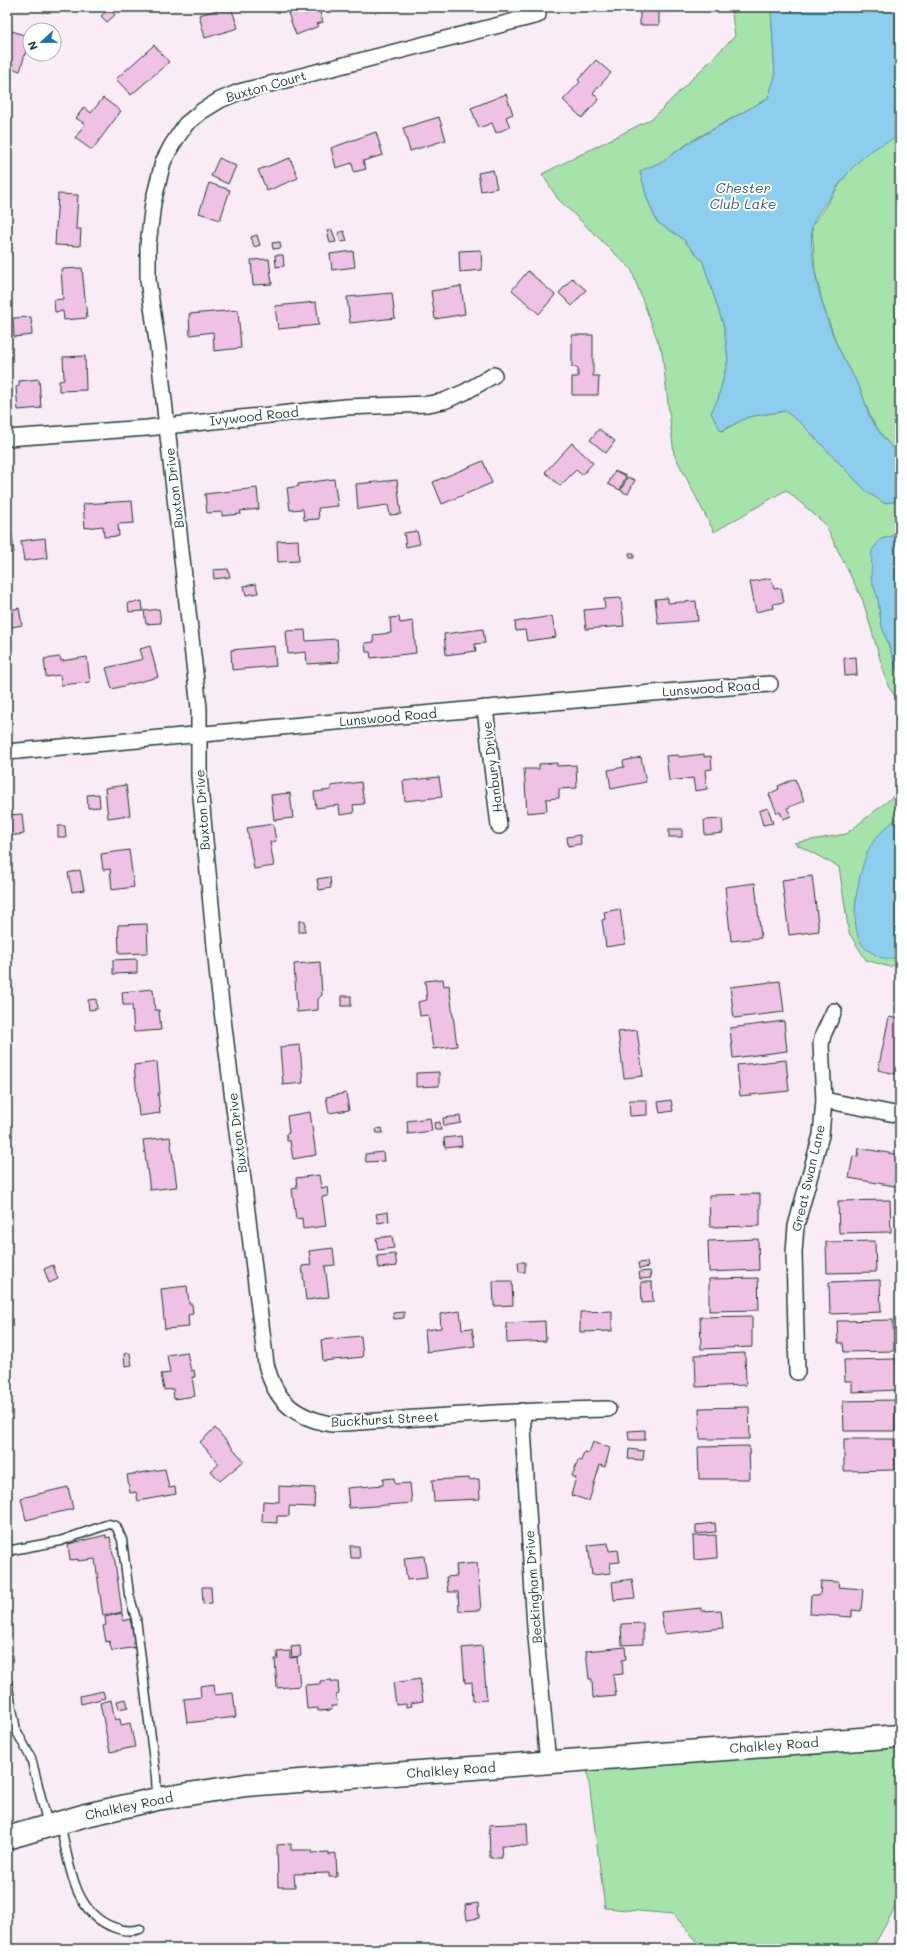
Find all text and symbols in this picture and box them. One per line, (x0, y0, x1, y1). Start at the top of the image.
north arrow (22, 22, 62, 62)
text: N (24, 39, 41, 53)
street label: Buxton Court (224, 66, 308, 105)
water label: Chester Club Lake (710, 178, 776, 213)
street label: Ivywood Road (208, 402, 299, 429)
street label: Buxton Drive (160, 447, 187, 529)
street label: Lunswood Road (662, 676, 760, 699)
street label: Lunswood Road (339, 704, 437, 729)
street label: Hanbury Drive (477, 720, 506, 814)
street label: Buxton Drive (190, 769, 213, 851)
street label: Buxton Drive (223, 1092, 250, 1174)
street label: Great Swan Lane (787, 1123, 828, 1233)
street label: Buckhurst Street (330, 1407, 440, 1430)
street label: Beckingham Drive (520, 1530, 545, 1644)
street label: Chalkley Road (729, 1733, 819, 1756)
street label: Chalkley Road (406, 1758, 496, 1781)
street label: Chalkley Road (83, 1788, 174, 1823)

